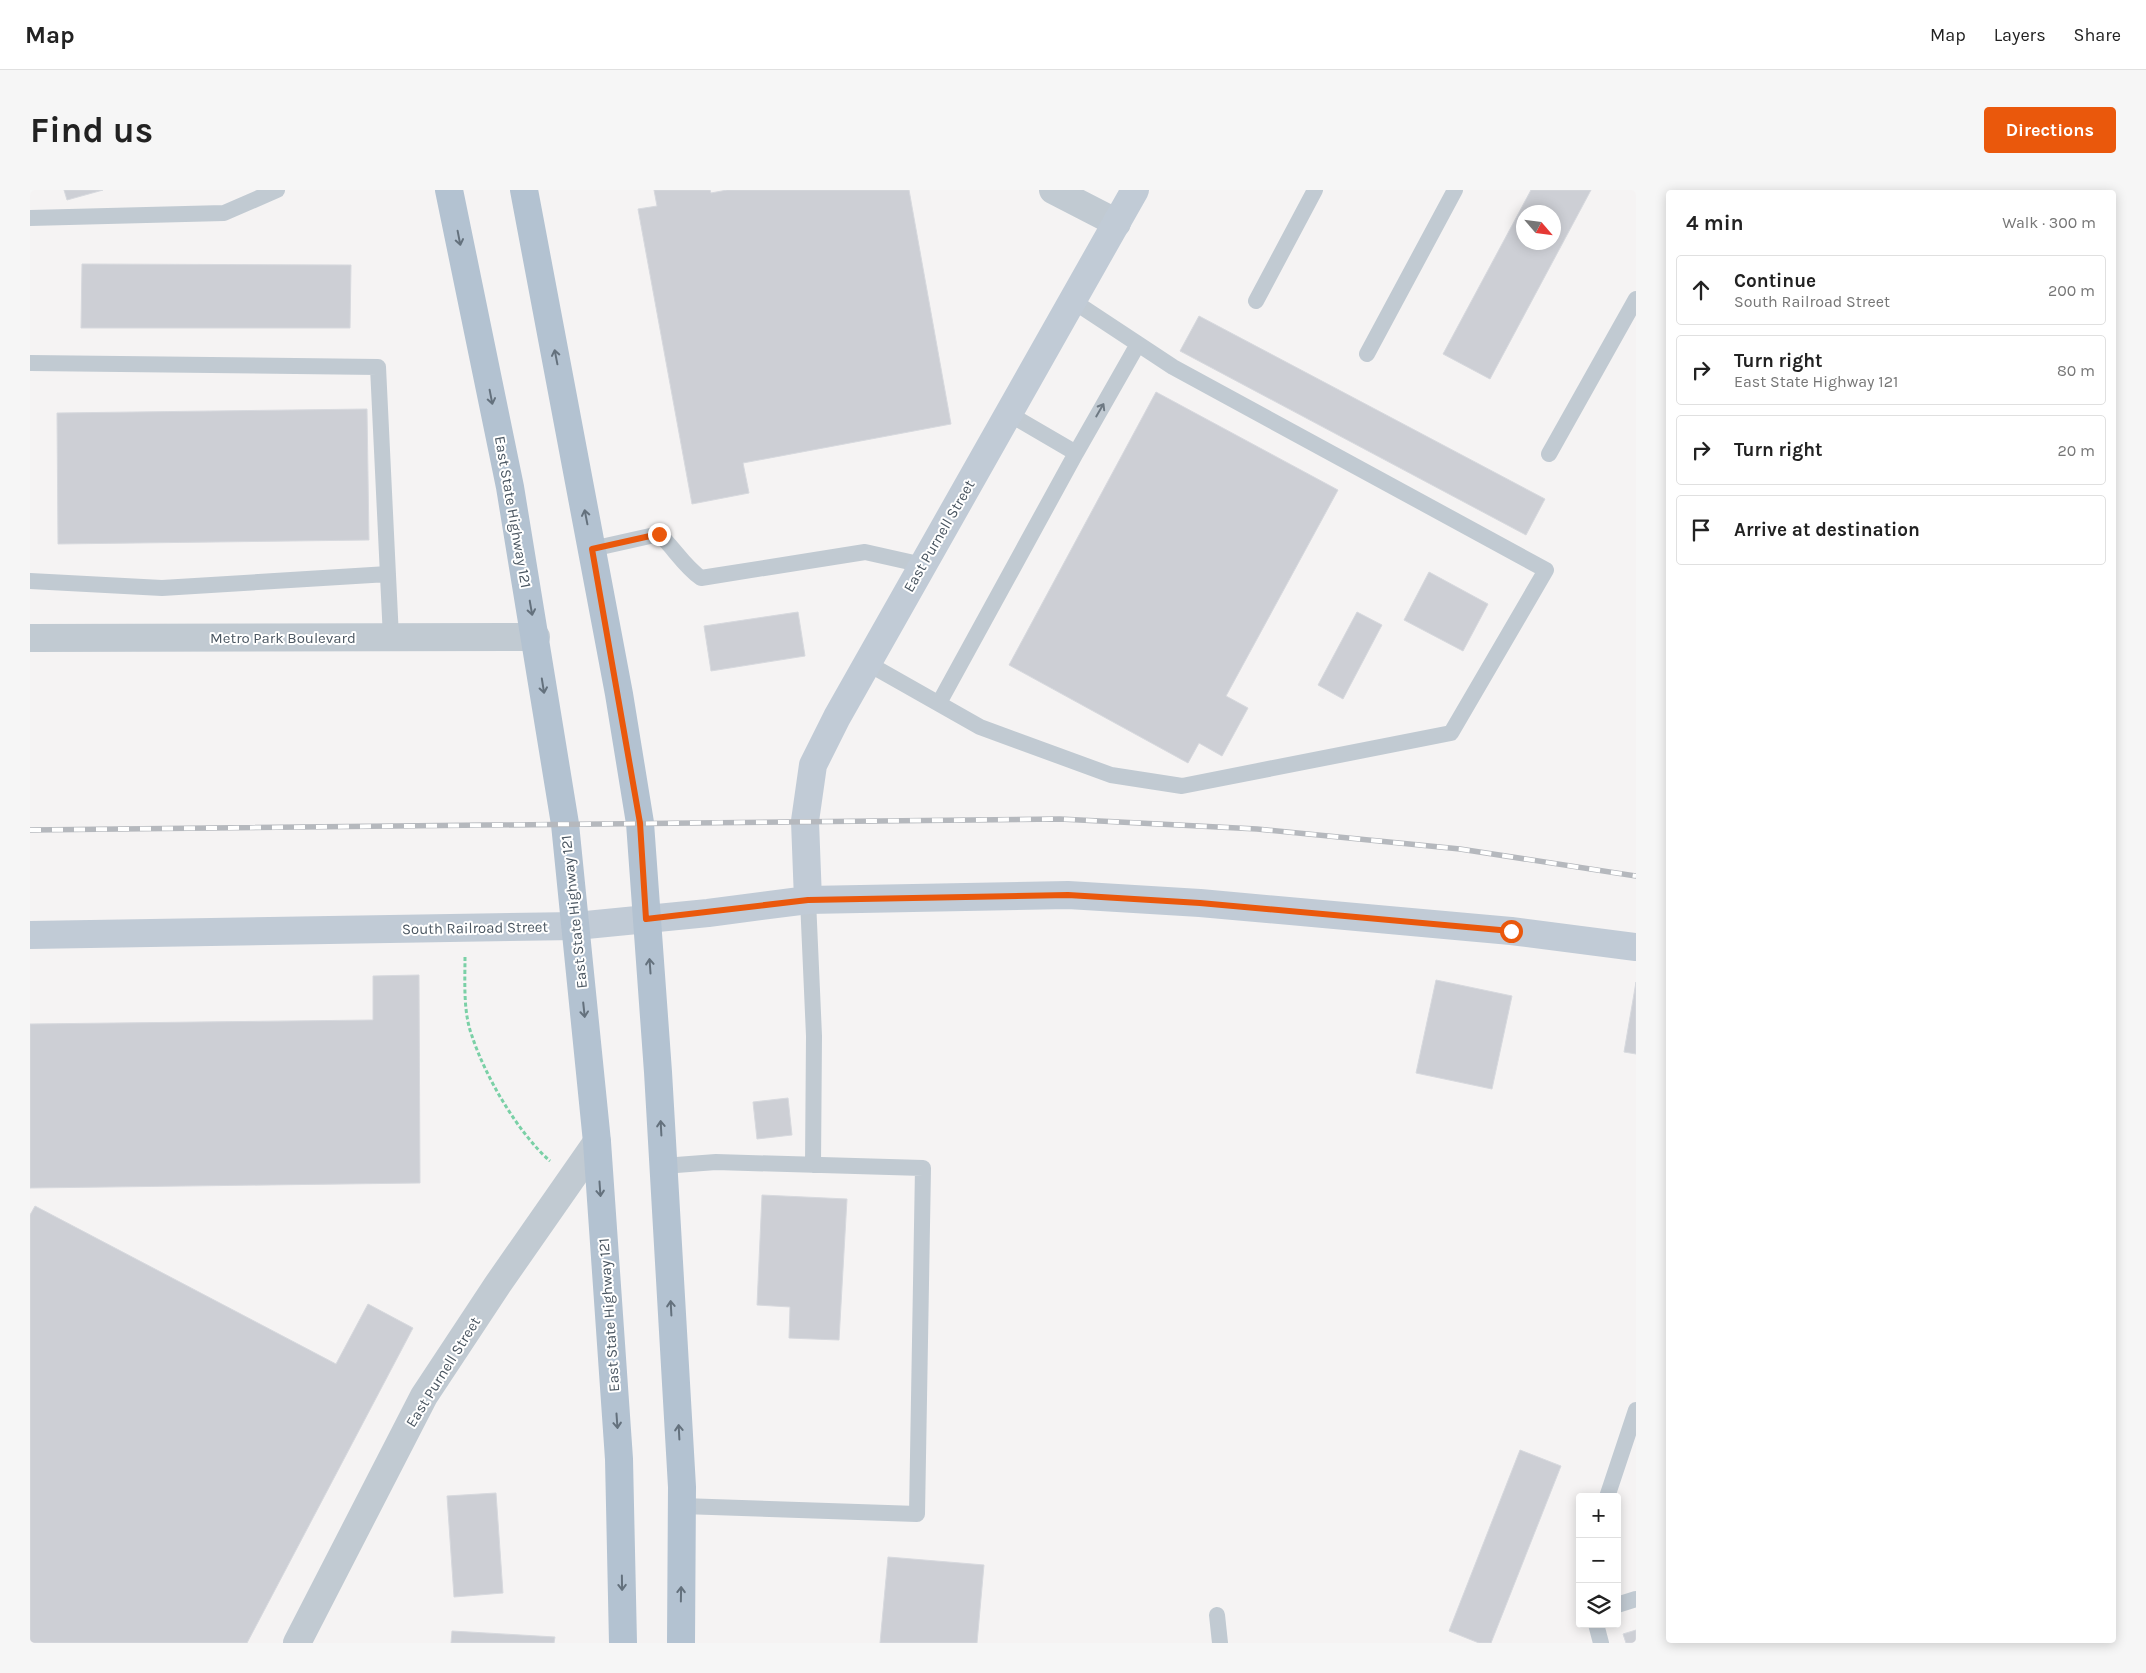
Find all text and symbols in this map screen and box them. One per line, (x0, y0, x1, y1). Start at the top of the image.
text: Map (25, 21, 75, 49)
text: Map (1930, 24, 1966, 46)
text: Layers (1994, 24, 2046, 46)
text: Share (2074, 24, 2121, 46)
button: Directions (1984, 107, 2116, 153)
text: Find us (30, 110, 153, 151)
north arrow (1516, 205, 1561, 250)
text: 4 min (1686, 211, 1744, 235)
text: Walk · 300 m (2002, 213, 2096, 232)
one-way arrow (455, 229, 464, 245)
text: Continue (1734, 270, 1816, 292)
icon: ahead (1687, 276, 1715, 304)
text: 200 m (2048, 281, 2095, 300)
text: South Railroad Street (1734, 292, 1890, 311)
one-way arrow (550, 350, 560, 366)
text: Turn right (1734, 350, 1823, 372)
icon: right (1687, 356, 1715, 384)
text: 80 m (2057, 361, 2095, 380)
text: East State Highway 121 (1734, 372, 1898, 391)
one-way arrow (487, 389, 497, 405)
one-way arrow (1095, 403, 1105, 418)
street label: East State Highway 121 (491, 435, 535, 589)
icon: right (1687, 436, 1715, 464)
text: Turn right (1734, 439, 1823, 461)
text: 20 m (2057, 441, 2095, 460)
street label: East Purnell Street (900, 476, 979, 595)
one-way arrow (580, 509, 590, 525)
icon: arrive (1687, 516, 1715, 544)
text: Arrive at destination (1734, 519, 1920, 541)
route end (648, 523, 671, 546)
one-way arrow (526, 600, 536, 616)
street label: Metro Park Boulevard (210, 629, 356, 647)
one-way arrow (539, 677, 549, 693)
street label: East State Highway 121 (557, 835, 591, 989)
street label: South Railroad Street (402, 918, 549, 938)
route start (1500, 920, 1523, 943)
one-way arrow (645, 958, 654, 974)
one-way arrow (579, 1001, 589, 1017)
one-way arrow (656, 1120, 665, 1136)
one-way arrow (596, 1181, 605, 1197)
street label: East State Highway 121 (595, 1238, 623, 1392)
one-way arrow (667, 1300, 676, 1316)
street label: East Purnell Street (402, 1313, 484, 1430)
one-way arrow (612, 1413, 621, 1429)
one-way arrow (674, 1424, 683, 1440)
map controls (1576, 1493, 1621, 1628)
button: + (1576, 1493, 1621, 1538)
button: − (1576, 1538, 1621, 1583)
one-way arrow (617, 1574, 627, 1591)
button: layers (1576, 1583, 1621, 1628)
one-way arrow (676, 1587, 686, 1603)

